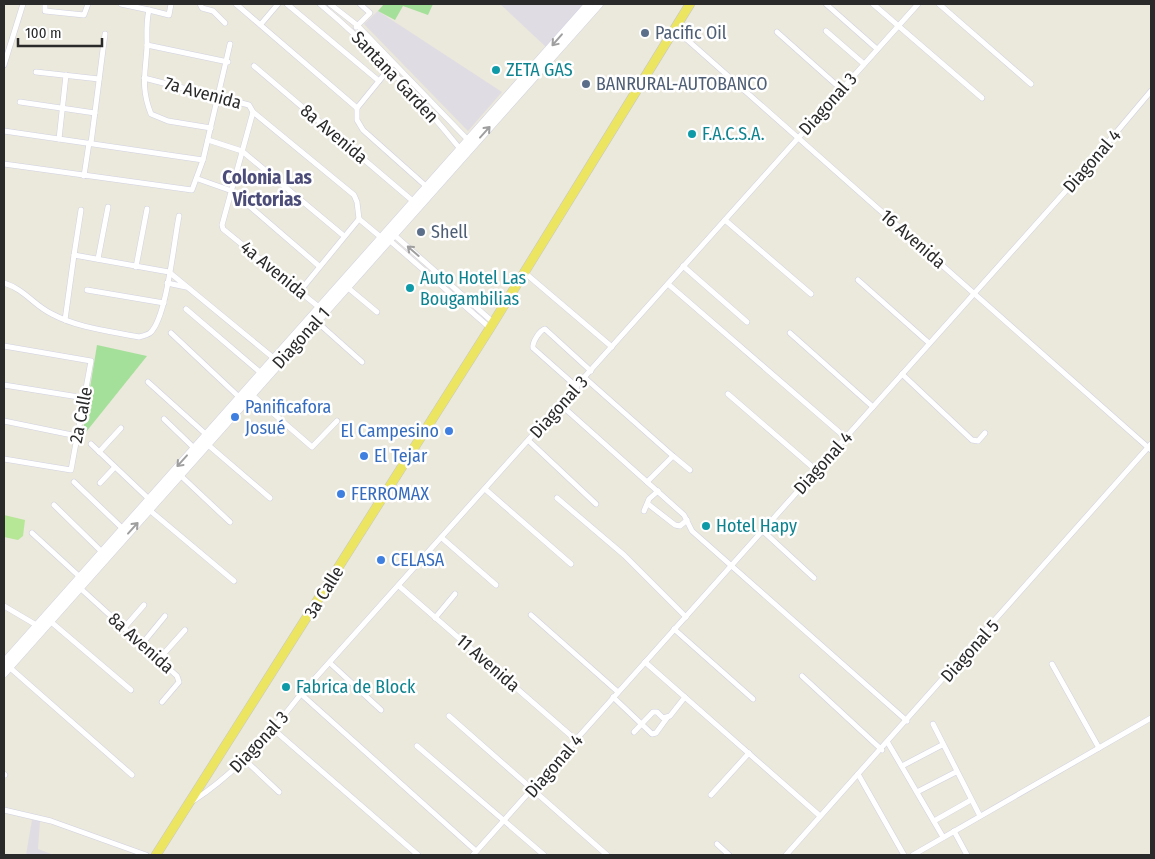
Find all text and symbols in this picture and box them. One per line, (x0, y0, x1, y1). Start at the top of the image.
scale bar (18, 15, 101, 47)
place label: Pacific Oil (655, 22, 727, 44)
text: 100 m (25, 24, 62, 42)
street label: Santana Garden (347, 27, 443, 127)
marker: Pacific Oil (639, 27, 651, 39)
one-way arrow (551, 34, 562, 47)
place label: ZETA GAS (506, 59, 573, 81)
marker: ZETA GAS (490, 64, 502, 76)
street label: Diagonal 3 (794, 68, 862, 140)
street label: 7a Avenida (162, 72, 244, 114)
place label: BANRURAL-AUTOBANCO (596, 73, 767, 95)
marker: BANRURAL-AUTOBANCO (580, 78, 592, 90)
street label: 8a Avenida (296, 100, 372, 169)
place label: F.A.C.S.A. (702, 123, 765, 145)
street label: Diagonal 4 (1058, 124, 1126, 197)
one-way arrow (479, 125, 491, 138)
marker: F.A.C.S.A. (686, 128, 698, 140)
district label: Colonia Las Victorias (222, 166, 312, 211)
street label: 16 Avenida (876, 205, 950, 273)
place label: Shell (431, 221, 468, 243)
marker: Shell (415, 226, 427, 238)
street label: 4a Avenida (236, 236, 312, 304)
one-way arrow (406, 245, 419, 256)
place label: Auto Hotel Las Bougambilias (420, 267, 527, 310)
marker: Auto Hotel Las Bougambilias (404, 282, 416, 294)
street label: Diagonal 1 (268, 303, 334, 373)
street label: Diagonal 3 (525, 371, 593, 443)
street label: 2a Calle (65, 385, 97, 445)
place label: Panificafora Josué (245, 396, 332, 439)
marker: Panificafora Josué (229, 411, 241, 423)
place label: El Campesino (340, 420, 439, 442)
marker: El Campesino (443, 425, 455, 437)
street label: Diagonal 4 (789, 427, 857, 499)
place label: El Tejar (374, 445, 428, 467)
marker: El Tejar (358, 450, 370, 462)
one-way arrow (176, 454, 188, 467)
place label: FERROMAX (351, 483, 429, 505)
marker: FERROMAX (335, 488, 347, 500)
place label: Hotel Hapy (716, 515, 797, 537)
marker: Hotel Hapy (700, 520, 712, 532)
one-way arrow (127, 522, 138, 535)
place label: CELASA (391, 549, 445, 571)
marker: CELASA (375, 554, 387, 566)
street label: 3a Calle (300, 562, 349, 622)
street label: 8a Avenida (104, 608, 179, 678)
street label: Diagonal 5 (936, 615, 1004, 687)
street label: 11 Avenida (452, 630, 524, 697)
place label: Fabrica de Block (296, 676, 416, 698)
marker: Fabrica de Block (280, 681, 292, 693)
street label: Diagonal 3 (225, 707, 293, 777)
street label: Diagonal 4 (520, 729, 588, 802)

